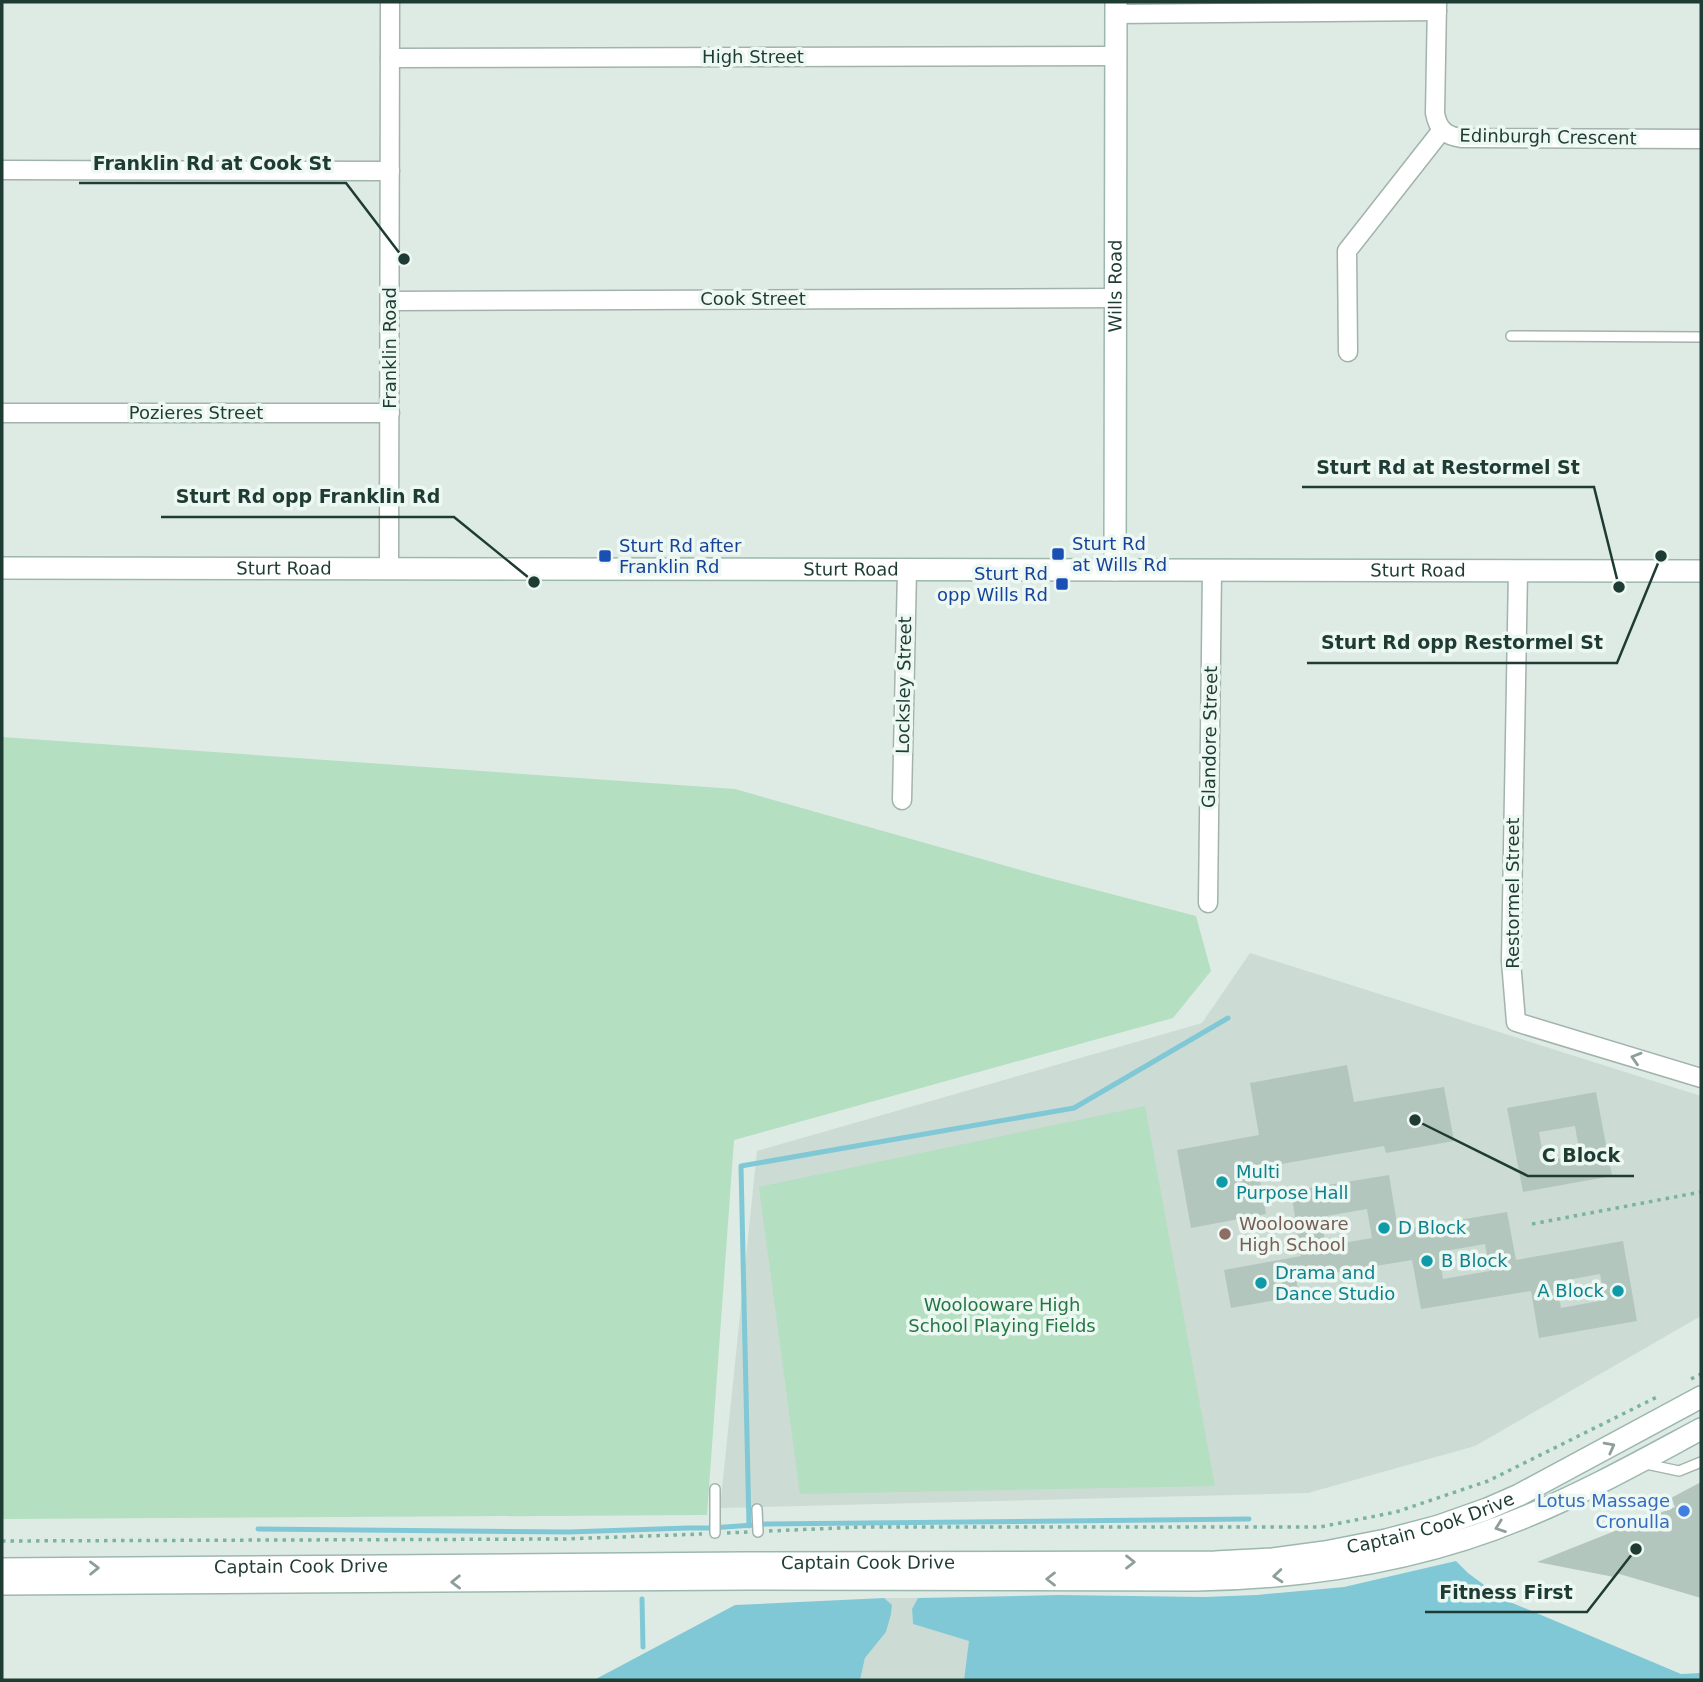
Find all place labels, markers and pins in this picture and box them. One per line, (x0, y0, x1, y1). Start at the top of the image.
callout: Franklin Rd at Cook St (79, 143, 346, 183)
callout: Sturt Rd at Restormel St (1302, 447, 1594, 487)
callout: Sturt Rd opp Franklin Rd (161, 477, 454, 517)
place label: Sturt Rd at Wills Rd (1072, 533, 1167, 575)
place label: Sturt Rd after Franklin Rd (619, 535, 742, 577)
marker: Sturt Rd at Wills Rd (1050, 546, 1066, 562)
marker: Sturt Rd after Franklin Rd (597, 548, 613, 564)
place label: Sturt Rd opp Wills Rd (937, 563, 1048, 605)
marker: Sturt Rd opp Wills Rd (1054, 576, 1070, 592)
callout: Sturt Rd opp Restormel St (1307, 623, 1617, 663)
callout: C Block (1528, 1136, 1634, 1176)
place label: Multi Purpose Hall (1236, 1161, 1349, 1203)
marker: Multi Purpose Hall (1214, 1174, 1230, 1190)
place label: Woolooware High School (1239, 1213, 1349, 1255)
place label: D Block (1398, 1217, 1467, 1238)
marker: D Block (1376, 1220, 1392, 1236)
marker: Woolooware High School (1217, 1226, 1233, 1242)
place label: B Block (1441, 1250, 1508, 1271)
marker: B Block (1419, 1253, 1435, 1269)
place label: Drama and Dance Studio (1275, 1262, 1395, 1304)
marker: Drama and Dance Studio (1253, 1275, 1269, 1291)
place label: A Block (1537, 1280, 1605, 1301)
marker: A Block (1610, 1283, 1626, 1299)
place label: Lotus Massage Cronulla (1537, 1490, 1670, 1532)
marker: Lotus Massage Cronulla (1676, 1503, 1692, 1519)
callout: Fitness First (1425, 1572, 1587, 1612)

